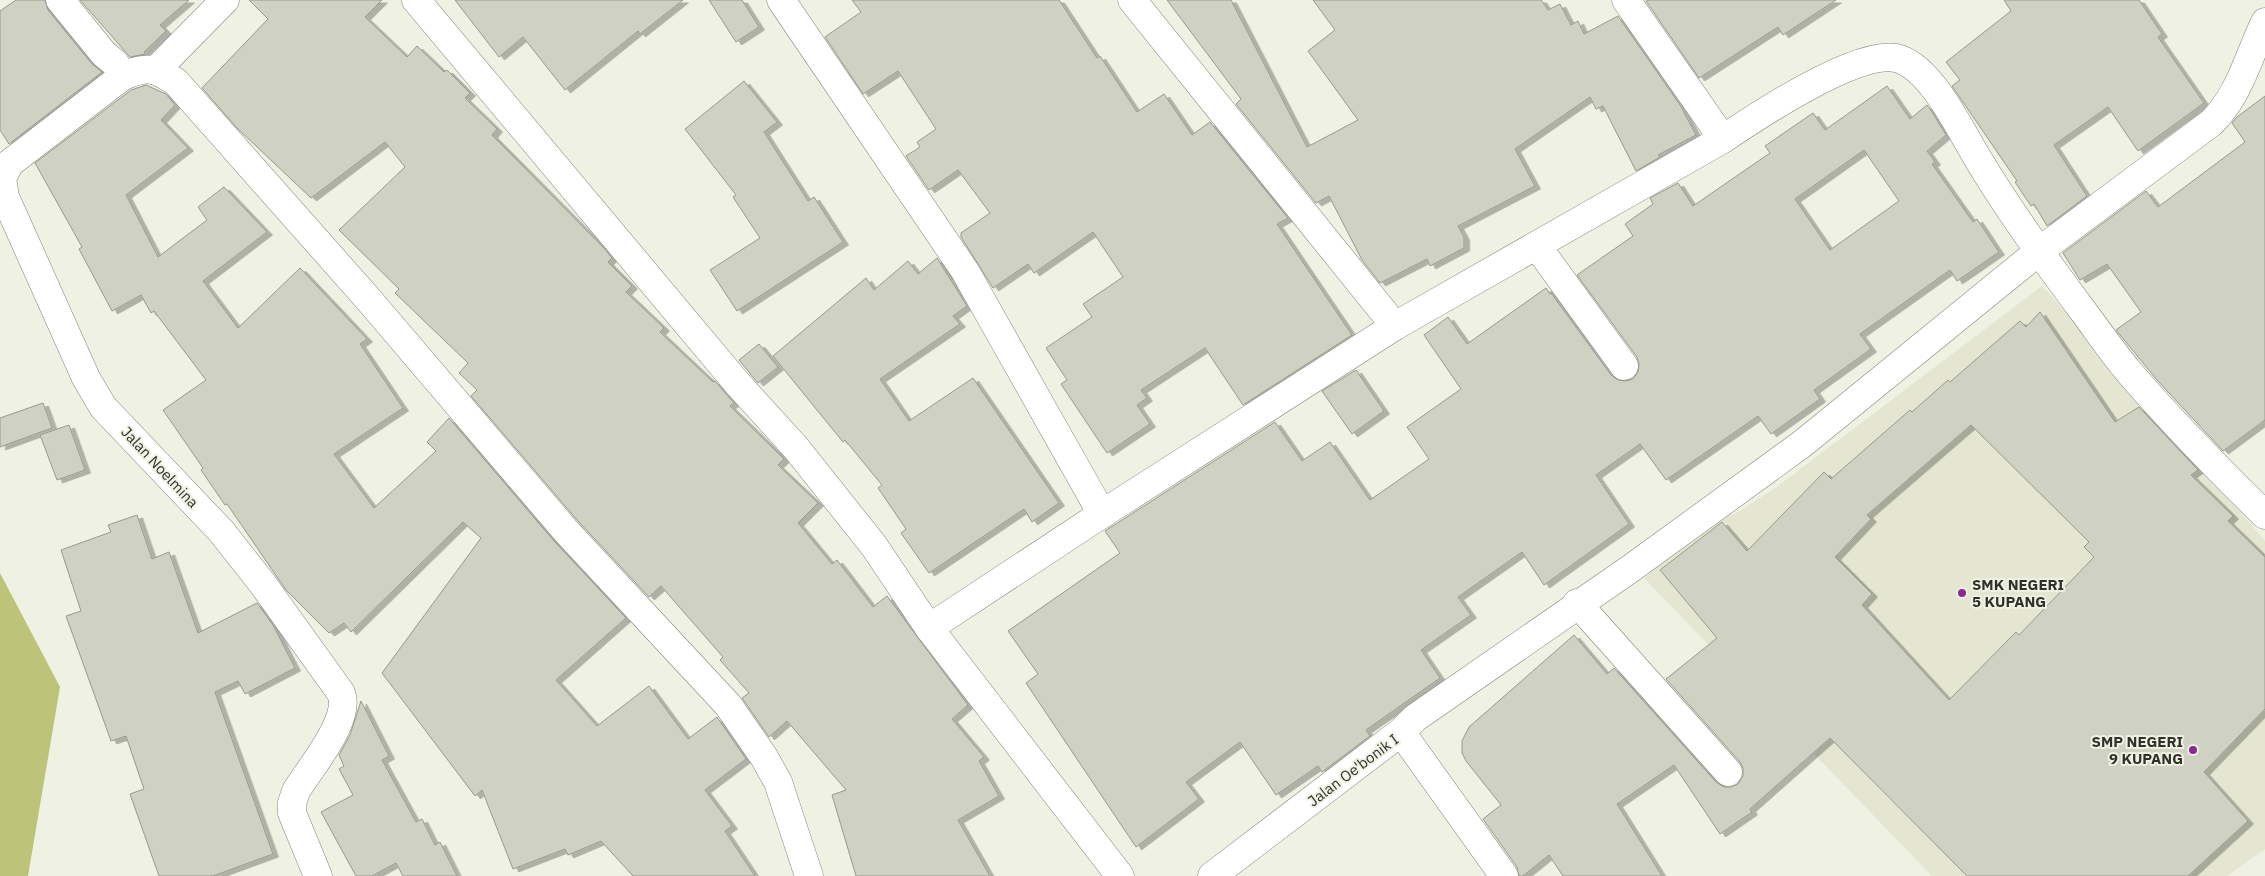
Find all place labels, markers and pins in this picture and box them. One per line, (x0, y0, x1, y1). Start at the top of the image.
place label: SMK NEGERI 5 KUPANG (1972, 575, 2064, 611)
marker: SMK NEGERI 5 KUPANG (1956, 587, 1968, 599)
place label: SMP NEGERI 9 KUPANG (2092, 732, 2183, 768)
marker: SMP NEGERI 9 KUPANG (2187, 744, 2199, 756)

